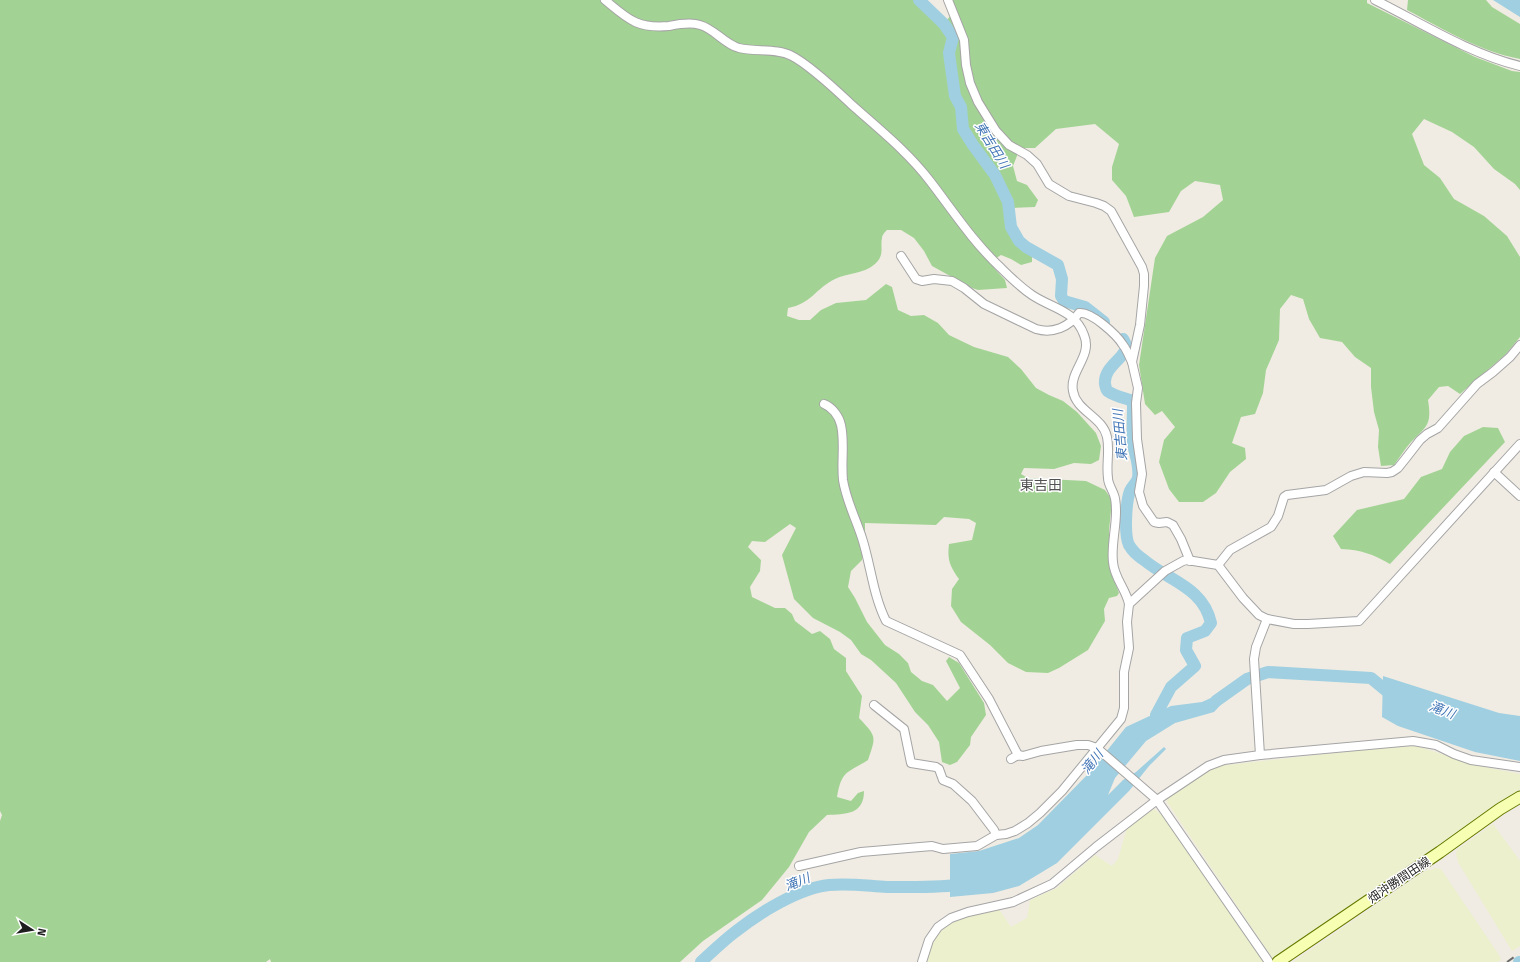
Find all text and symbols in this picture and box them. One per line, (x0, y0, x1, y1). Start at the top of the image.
water label: 東吉田川 (972, 119, 1013, 173)
water label: 東吉田川 (1110, 406, 1130, 462)
district label: 東吉田 (1020, 477, 1062, 494)
water label: 滝川 (1427, 698, 1459, 722)
water label: 滝川 (1078, 746, 1107, 777)
street label: 畑沖勝間田線 (1365, 854, 1433, 906)
water label: 滝川 (782, 869, 814, 894)
north arrow (12, 910, 52, 950)
text: N (34, 927, 48, 937)

